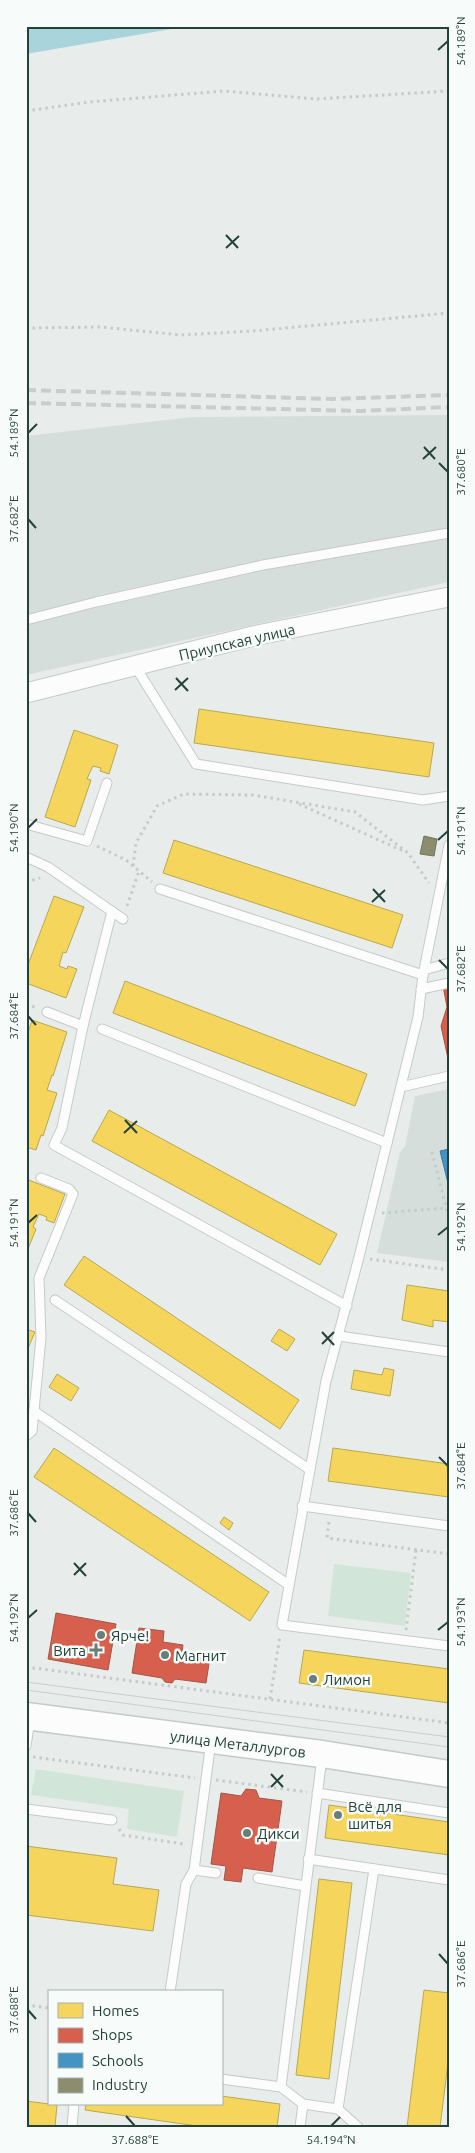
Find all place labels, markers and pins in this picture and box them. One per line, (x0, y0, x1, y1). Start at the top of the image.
place label: Ярче! (111, 1627, 149, 1644)
marker: Ярче! (95, 1629, 107, 1641)
place label: Вита (53, 1642, 86, 1659)
marker: Вита (90, 1644, 102, 1656)
place label: Магнит (175, 1647, 226, 1664)
marker: Магнит (159, 1649, 171, 1661)
place label: Лимон (323, 1671, 371, 1688)
marker: Лимон (307, 1673, 319, 1685)
place label: Всё для шитья (348, 1798, 402, 1832)
marker: Всё для шитья (332, 1809, 344, 1821)
place label: Дикси (257, 1825, 300, 1842)
marker: Дикси (241, 1827, 253, 1839)

